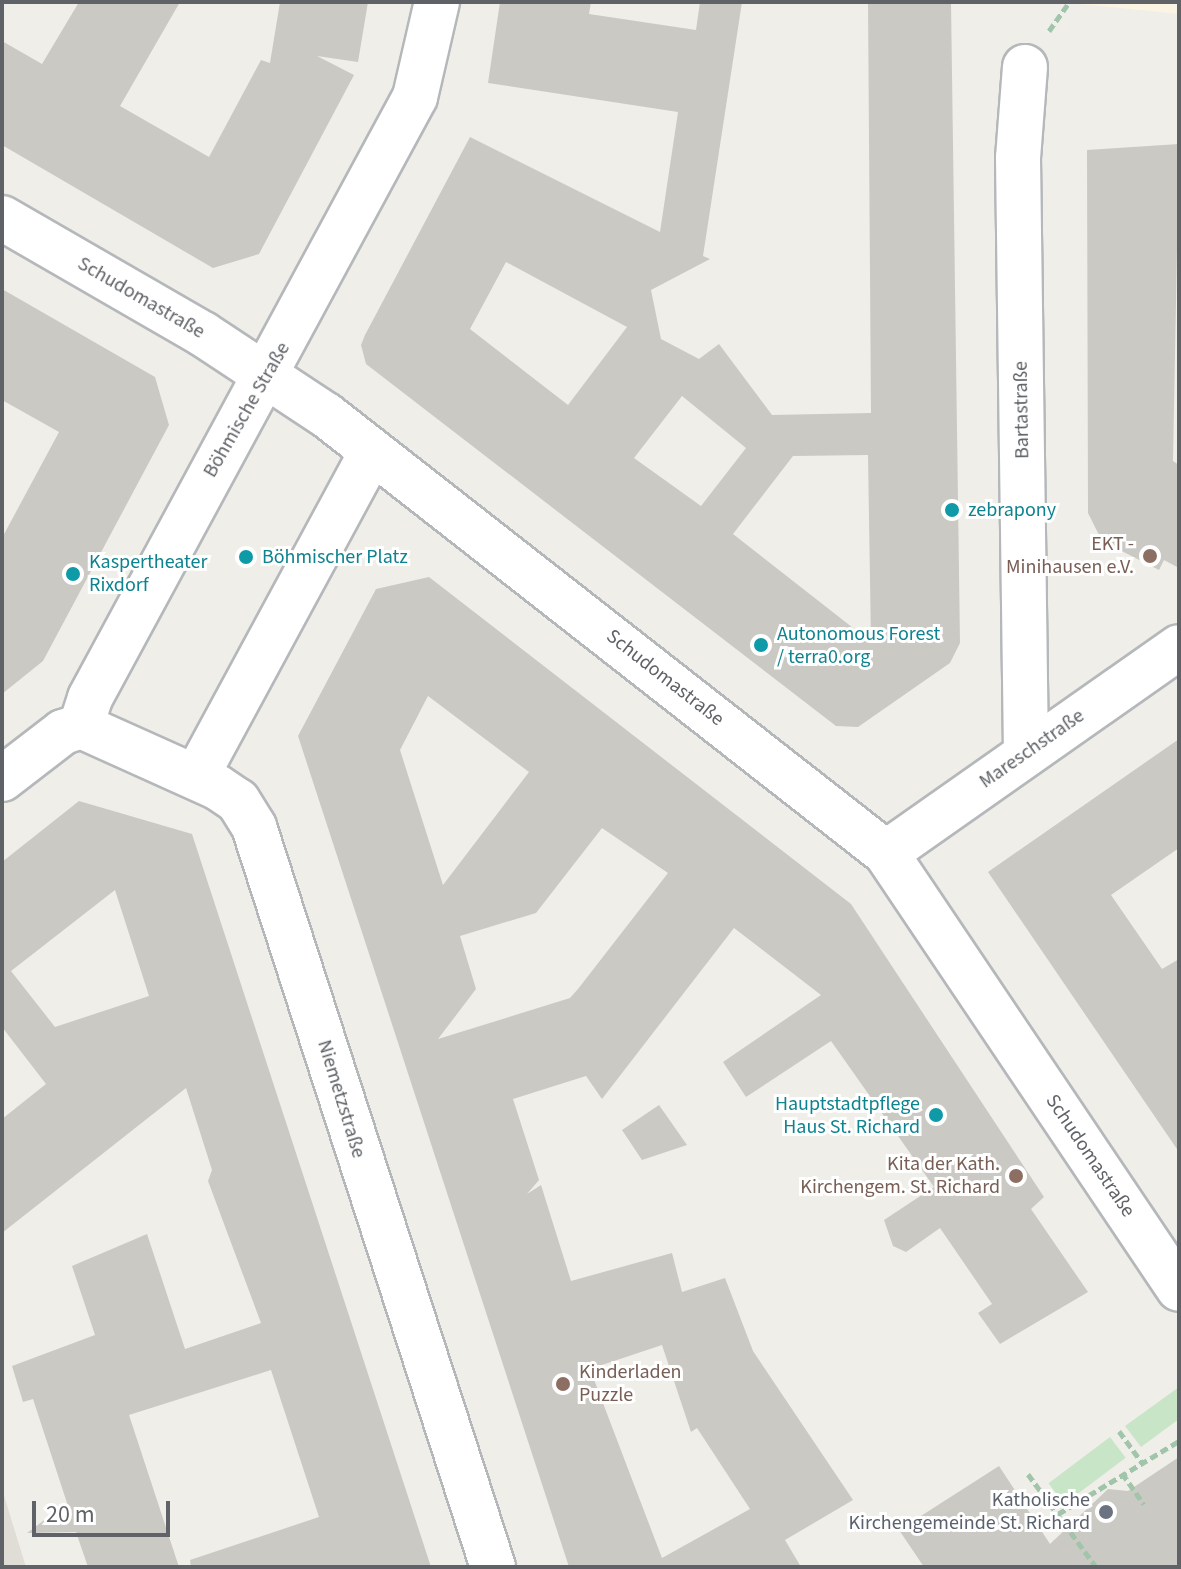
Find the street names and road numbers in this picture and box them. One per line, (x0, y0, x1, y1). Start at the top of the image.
street label: Schudomastraße (73, 252, 209, 344)
street label: Böhmische Straße (199, 338, 295, 482)
street label: Bartastraße (1009, 361, 1035, 459)
street label: Schudomastraße (601, 625, 729, 731)
street label: Mareschstraße (975, 704, 1089, 794)
street label: Niemetzstraße (312, 1037, 370, 1161)
street label: Schudomastraße (1040, 1090, 1140, 1222)

